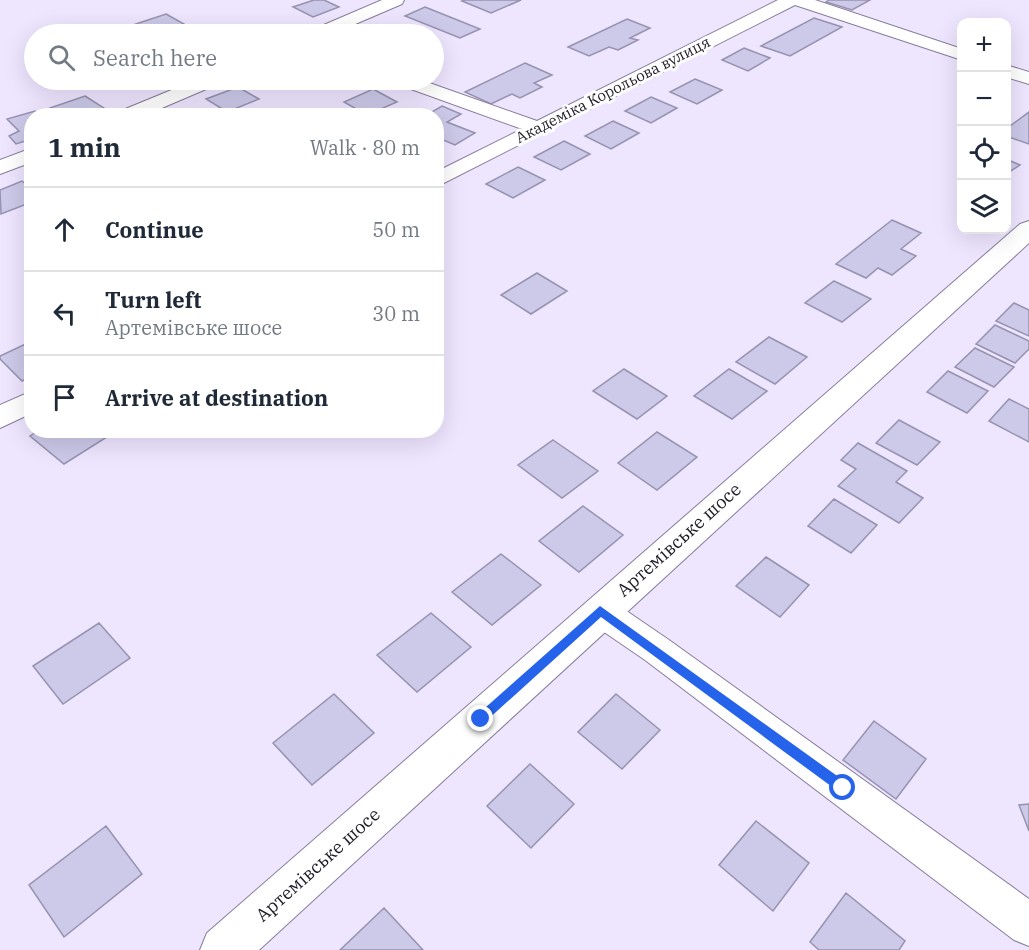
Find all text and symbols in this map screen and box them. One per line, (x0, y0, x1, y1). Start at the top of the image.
map controls (957, 18, 1011, 234)
button: + (957, 18, 1011, 72)
search box (24, 24, 444, 90)
street label: Академіка Корольова вулиця (512, 32, 713, 147)
icon: search (45, 41, 78, 74)
text: Search here (93, 43, 217, 72)
button: − (957, 72, 1011, 126)
button: locate (957, 126, 1011, 180)
text: 1 min (48, 130, 121, 164)
text: Walk · 80 m (310, 134, 420, 161)
button: layers (957, 180, 1011, 234)
icon: ahead (48, 213, 81, 246)
text: Continue (105, 215, 204, 244)
text: 50 m (372, 216, 420, 243)
text: Turn left (105, 285, 201, 314)
icon: left (48, 297, 81, 330)
text: 30 m (372, 300, 420, 327)
text: Артемівське шосе (105, 314, 282, 341)
icon: arrive (48, 381, 81, 414)
text: Arrive at destination (105, 383, 328, 412)
street label: Артемівське шосе (612, 478, 746, 602)
route end (467, 705, 493, 731)
route start (829, 774, 855, 800)
street label: Артемівське шосе (251, 803, 385, 927)

